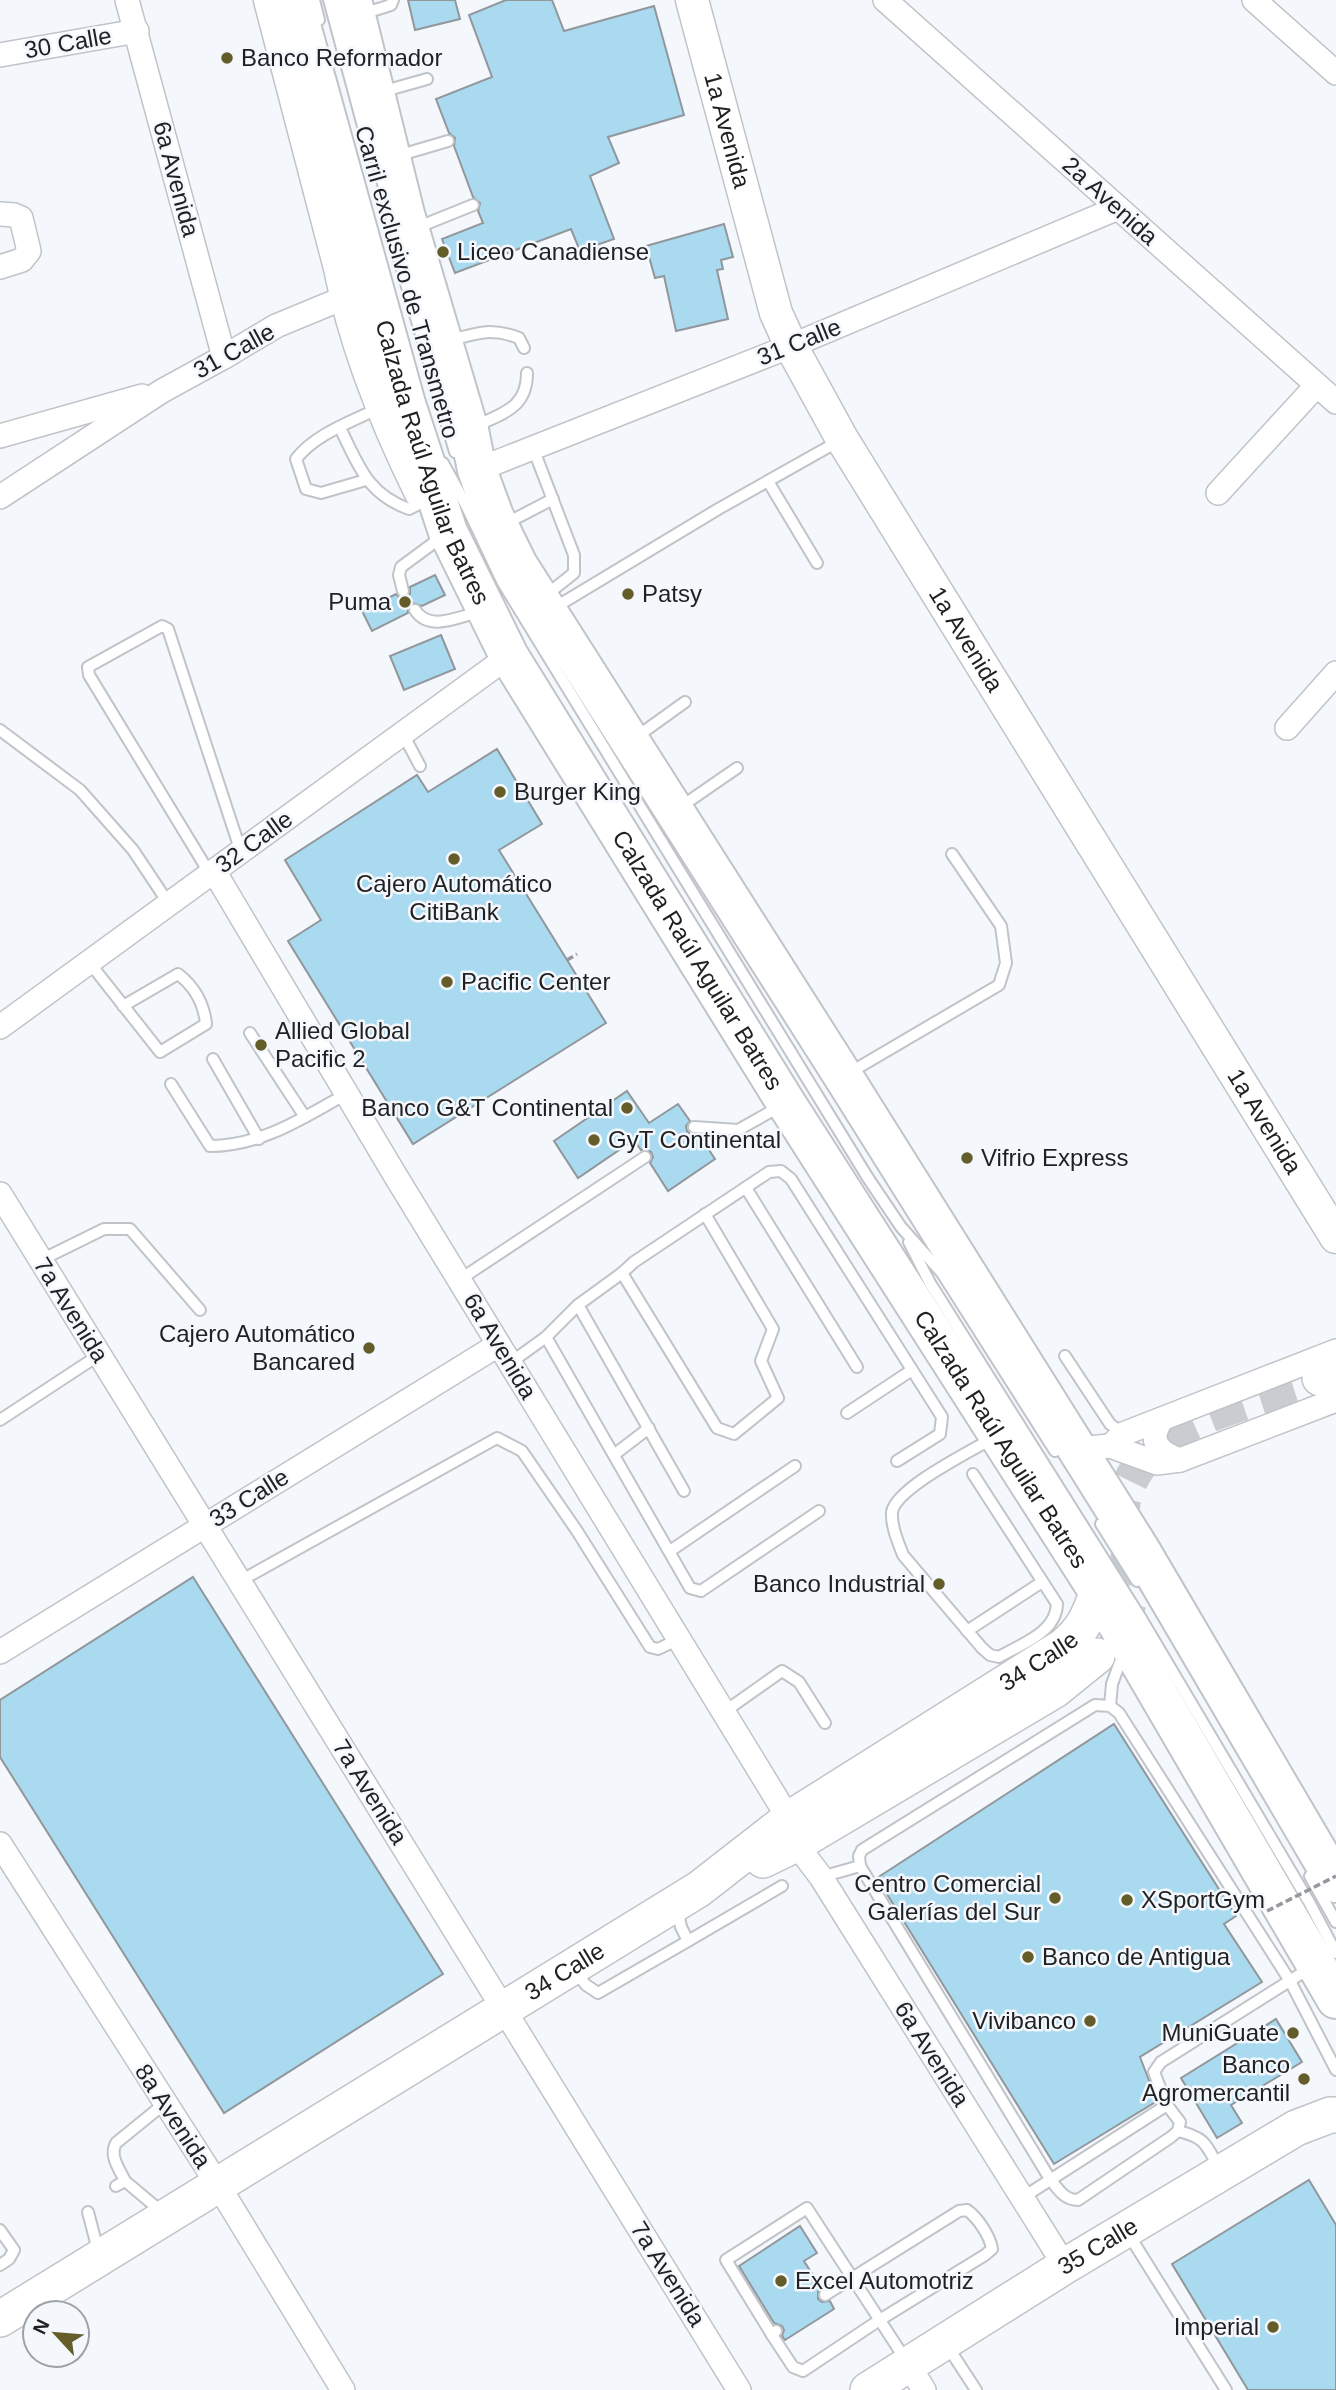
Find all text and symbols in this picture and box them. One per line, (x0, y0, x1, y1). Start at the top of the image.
street label: 30 Calle (22, 22, 114, 63)
place label: Banco Reformador (241, 44, 442, 71)
marker: Banco Reformador (219, 50, 235, 66)
street label: 1a Avenida (699, 70, 756, 192)
street label: 6a Avenida (148, 118, 205, 240)
street label: Carril exclusivo de Transmetro (350, 122, 465, 441)
street label: 2a Avenida (1057, 151, 1164, 251)
place label: Liceo Canadiense (457, 238, 649, 265)
marker: Liceo Canadiense (435, 244, 451, 260)
street label: 31 Calle (753, 313, 845, 371)
street label: 31 Calle (189, 317, 279, 384)
street label: Calzada Raúl Aguilar Batres (370, 317, 496, 609)
place label: Patsy (642, 580, 702, 607)
street label: 1a Avenida (924, 582, 1009, 697)
marker: Patsy (620, 586, 636, 602)
place label: Puma (328, 588, 392, 615)
marker: Puma (397, 594, 413, 610)
place label: Burger King (514, 778, 641, 805)
marker: Burger King (492, 784, 508, 800)
street label: 32 Calle (210, 805, 297, 878)
street label: Calzada Raúl Aguilar Batres (607, 825, 789, 1095)
marker: Cajero Automático CitiBank (446, 851, 462, 867)
place label: Cajero Automático CitiBank (356, 870, 552, 925)
place label: Pacific Center (461, 968, 610, 995)
marker: Pacific Center (439, 974, 455, 990)
place label: Allied Global Pacific 2 (275, 1017, 410, 1072)
marker: Allied Global Pacific 2 (253, 1037, 269, 1053)
street label: 1a Avenida (1222, 1064, 1308, 1179)
place label: Banco G&T Continental (361, 1094, 613, 1121)
marker: Banco G&T Continental (619, 1100, 635, 1116)
place label: GyT Continental (608, 1126, 781, 1153)
marker: GyT Continental (586, 1132, 602, 1148)
place label: Vifrio Express (981, 1144, 1129, 1171)
marker: Vifrio Express (959, 1150, 975, 1166)
street label: 7a Avenida (29, 1252, 115, 1368)
street label: 6a Avenida (458, 1288, 543, 1404)
street label: Calzada Raúl Aguilar Batres (909, 1305, 1094, 1573)
place label: Cajero Automático Bancared (159, 1320, 355, 1375)
marker: Cajero Automático Bancared (361, 1340, 377, 1356)
street label: 33 Calle (204, 1463, 293, 1532)
place label: Banco Industrial (753, 1570, 925, 1597)
marker: Banco Industrial (931, 1576, 947, 1592)
street label: 34 Calle (994, 1626, 1084, 1696)
street label: 7a Avenida (328, 1734, 414, 1850)
place label: Centro Comercial Galerías del Sur (854, 1870, 1041, 1925)
place label: XSportGym (1141, 1886, 1265, 1913)
marker: Centro Comercial Galerías del Sur (1047, 1890, 1063, 1906)
marker: XSportGym (1119, 1892, 1135, 1908)
street label: 34 Calle (520, 1937, 609, 2006)
place label: Banco de Antigua (1042, 1943, 1231, 1970)
marker: Banco de Antigua (1020, 1949, 1036, 1965)
street label: 6a Avenida (890, 1996, 976, 2112)
place label: Vivibanco (972, 2007, 1076, 2034)
marker: Vivibanco (1082, 2013, 1098, 2029)
place label: MuniGuate (1162, 2019, 1279, 2046)
marker: MuniGuate (1285, 2025, 1301, 2041)
place label: Banco Agromercantil (1142, 2051, 1290, 2106)
street label: 8a Avenida (130, 2059, 217, 2173)
marker: Banco Agromercantil (1296, 2071, 1312, 2087)
street label: 35 Calle (1053, 2212, 1142, 2280)
street label: 7a Avenida (626, 2216, 712, 2332)
place label: Excel Automotriz (795, 2267, 974, 2294)
marker: Excel Automotriz (773, 2273, 789, 2289)
north arrow (21, 2299, 91, 2369)
place label: Imperial (1174, 2313, 1259, 2340)
text: N (29, 2316, 54, 2338)
marker: Imperial (1265, 2319, 1281, 2335)

